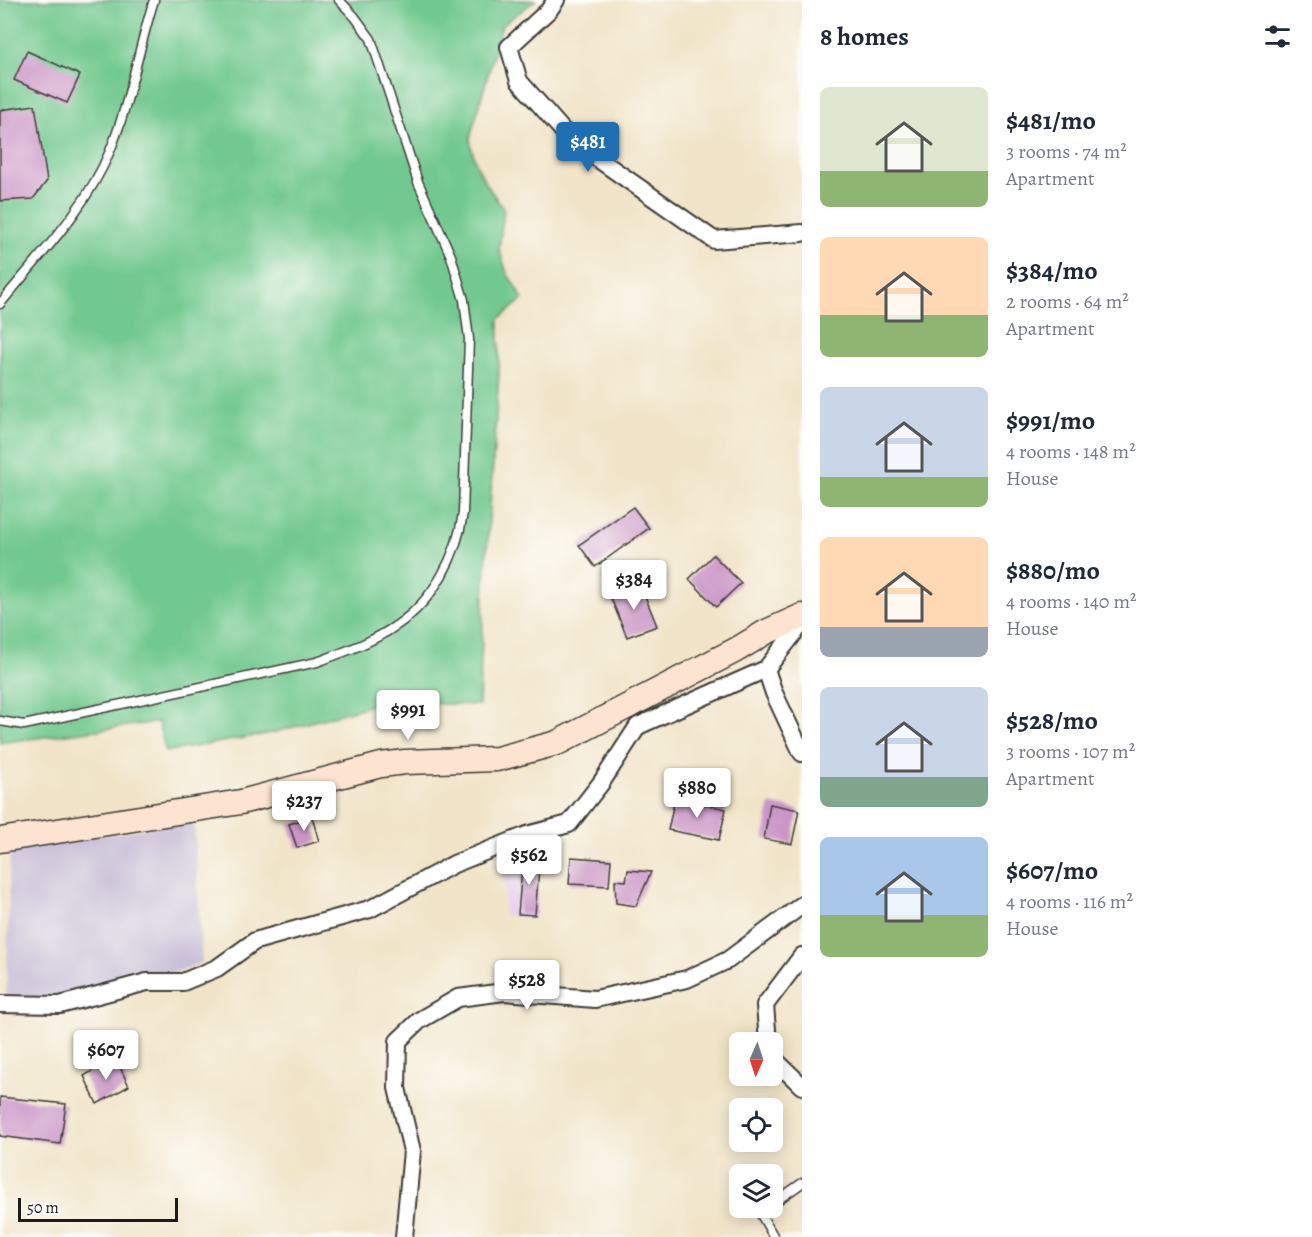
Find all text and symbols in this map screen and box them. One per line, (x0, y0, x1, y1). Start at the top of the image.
text: 8 homes (820, 19, 909, 54)
icon: filters (1261, 20, 1294, 53)
text: $481/mo (1006, 103, 1096, 138)
icon: home (868, 111, 940, 183)
pin: $481 (552, 122, 624, 173)
text: $481 (570, 128, 606, 155)
text: 3 rooms · 74 m² (1006, 138, 1127, 165)
text: Apartment (1006, 165, 1095, 192)
text: $384/mo (1006, 253, 1098, 288)
icon: home (868, 261, 940, 333)
text: 2 rooms · 64 m² (1006, 288, 1129, 315)
text: Apartment (1006, 315, 1095, 342)
text: $991/mo (1006, 403, 1095, 438)
icon: home (868, 411, 940, 483)
text: 4 rooms · 148 m² (1006, 438, 1136, 465)
text: House (1006, 465, 1058, 492)
text: $880/mo (1006, 553, 1100, 588)
pin: $384 (598, 560, 670, 611)
icon: home (868, 561, 940, 633)
text: $384 (616, 566, 652, 593)
text: 4 rooms · 140 m² (1006, 588, 1137, 615)
text: House (1006, 615, 1058, 642)
pin: $991 (372, 690, 444, 741)
text: $991 (391, 696, 426, 723)
text: $528/mo (1006, 703, 1098, 738)
icon: home (868, 711, 940, 783)
text: 3 rooms · 107 m² (1006, 738, 1135, 765)
text: Apartment (1006, 765, 1095, 792)
pin: $880 (661, 768, 733, 819)
text: $880 (678, 774, 716, 801)
pin: $237 (268, 781, 340, 832)
text: $237 (286, 787, 322, 814)
pin: $562 (493, 835, 565, 886)
text: $562 (511, 841, 547, 868)
text: $607/mo (1006, 853, 1098, 888)
icon: home (868, 861, 940, 933)
text: 4 rooms · 116 m² (1006, 888, 1133, 915)
text: House (1006, 915, 1058, 942)
pin: $528 (491, 960, 563, 1011)
text: $528 (508, 966, 546, 993)
pin: $607 (70, 1030, 142, 1081)
north arrow (729, 1032, 783, 1086)
map controls (729, 1032, 783, 1218)
text: $607 (87, 1036, 125, 1063)
button: locate (729, 1098, 783, 1152)
button: layers (729, 1164, 783, 1218)
scale bar (18, 1195, 178, 1222)
text: 50 m (27, 1197, 59, 1219)

